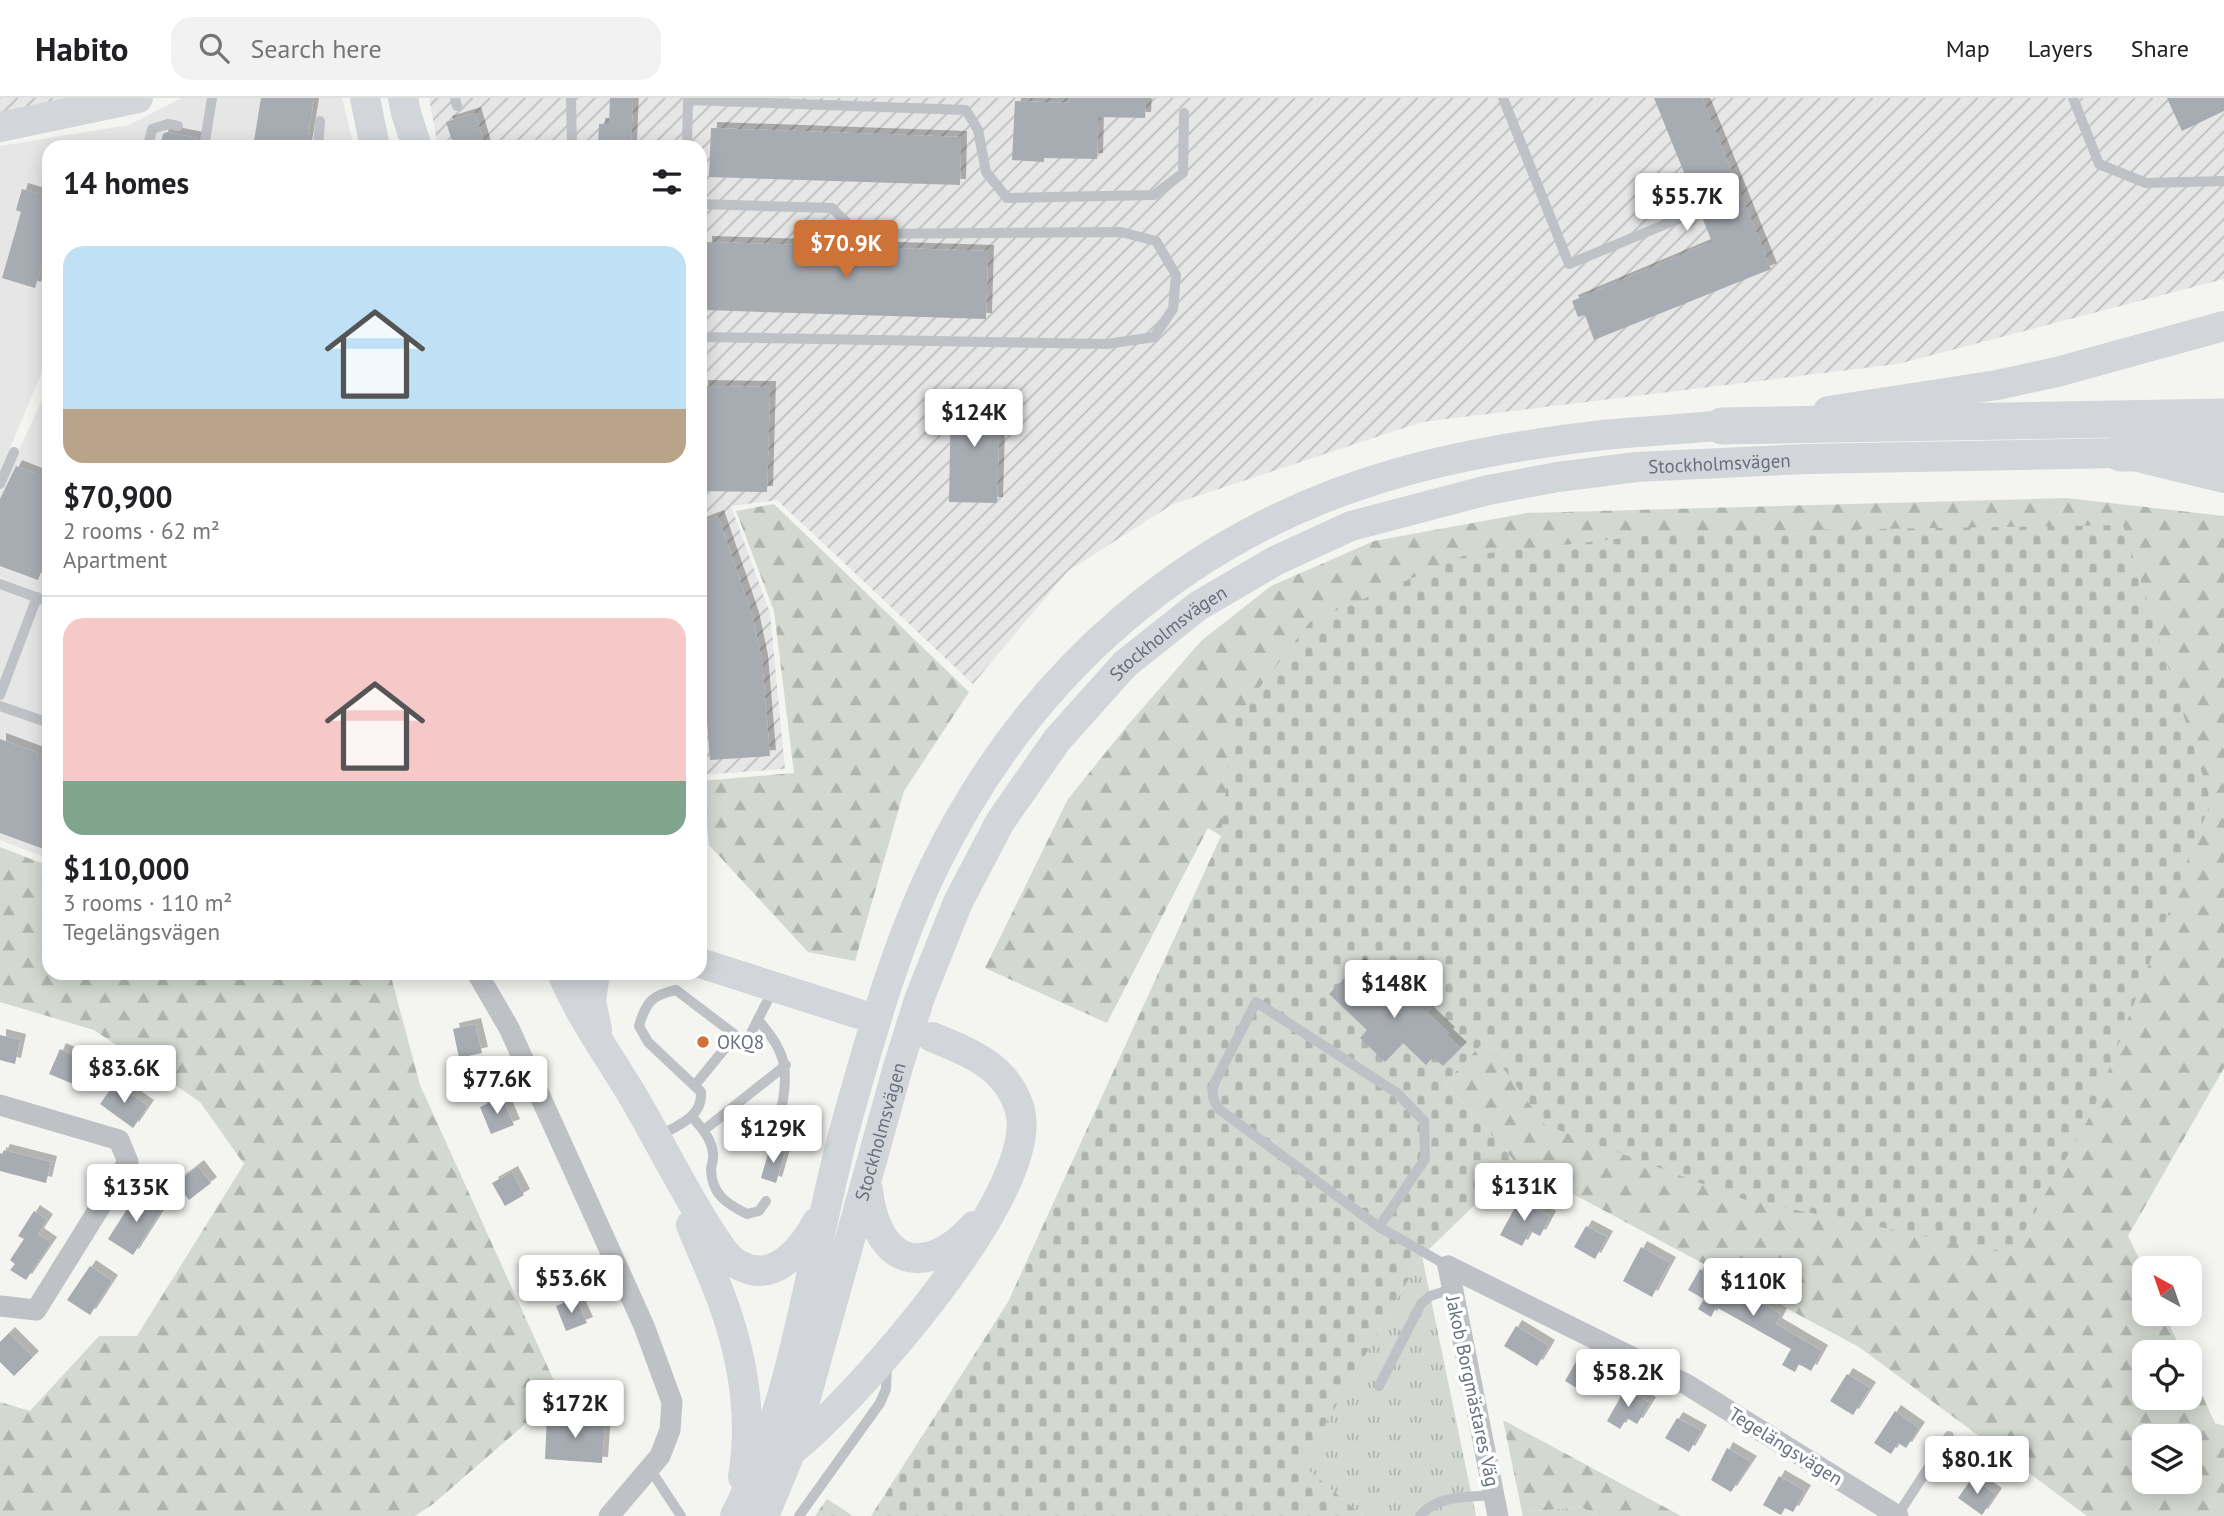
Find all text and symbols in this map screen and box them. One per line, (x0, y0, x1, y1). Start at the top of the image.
search box (171, 17, 661, 80)
text: Habito (35, 27, 129, 70)
icon: search (195, 29, 233, 67)
text: Search here (251, 32, 382, 65)
text: Map (1946, 33, 1990, 64)
text: Layers (2028, 33, 2093, 64)
text: Share (2131, 33, 2189, 64)
text: 14 homes (63, 163, 189, 202)
icon: filters (648, 163, 686, 201)
pin: $55.7K (1630, 174, 1744, 233)
text: $55.7K (1651, 181, 1723, 210)
pin: $70.9K (789, 220, 903, 280)
text: $70.9K (810, 228, 882, 257)
icon: home (312, 291, 438, 417)
pin: $124K (925, 390, 1023, 449)
text: $124K (941, 397, 1007, 426)
street label: Stockholmsvägen (1648, 448, 1791, 478)
text: $70,900 (63, 477, 173, 516)
text: 2 rooms · 62 m² (63, 516, 220, 545)
text: Apartment (63, 545, 167, 574)
street label: Stockholmsvägen (1104, 580, 1231, 686)
icon: home (312, 663, 438, 789)
text: $110,000 (63, 849, 190, 888)
text: 3 rooms · 110 m² (63, 888, 232, 917)
text: Tegelängsvägen (63, 917, 220, 946)
pin: $148K (1345, 960, 1443, 1020)
text: $148K (1361, 968, 1427, 997)
place label: OKQ8 (717, 1030, 764, 1054)
marker: OKQ8 (695, 1034, 711, 1050)
pin: $83.6K (67, 1046, 181, 1105)
text: $83.6K (88, 1053, 160, 1082)
pin: $77.6K (440, 1056, 554, 1116)
street label: Stockholmsvägen (849, 1060, 911, 1203)
text: $77.6K (462, 1064, 532, 1093)
pin: $129K (724, 1105, 822, 1165)
text: $129K (740, 1113, 806, 1142)
pin: $135K (87, 1164, 185, 1224)
pin: $131K (1475, 1164, 1573, 1223)
text: $131K (1491, 1171, 1557, 1200)
text: $135K (103, 1172, 169, 1201)
pin: $53.6K (514, 1256, 628, 1315)
north arrow (2132, 1256, 2202, 1326)
map controls (2132, 1256, 2202, 1494)
pin: $110K (1704, 1258, 1802, 1318)
text: $53.6K (535, 1263, 607, 1292)
text: $110K (1720, 1266, 1786, 1295)
street label: Jakob Borgmästares Väg (1441, 1293, 1505, 1488)
button: locate (2132, 1340, 2202, 1410)
pin: $58.2K (1571, 1350, 1685, 1409)
text: $58.2K (1592, 1357, 1664, 1386)
pin: $172K (526, 1380, 624, 1440)
text: $172K (542, 1388, 608, 1417)
street label: Tegelängsvägen (1725, 1401, 1847, 1491)
button: layers (2132, 1424, 2202, 1494)
pin: $80.1K (1920, 1436, 2034, 1496)
text: $80.1K (1941, 1444, 2013, 1473)

